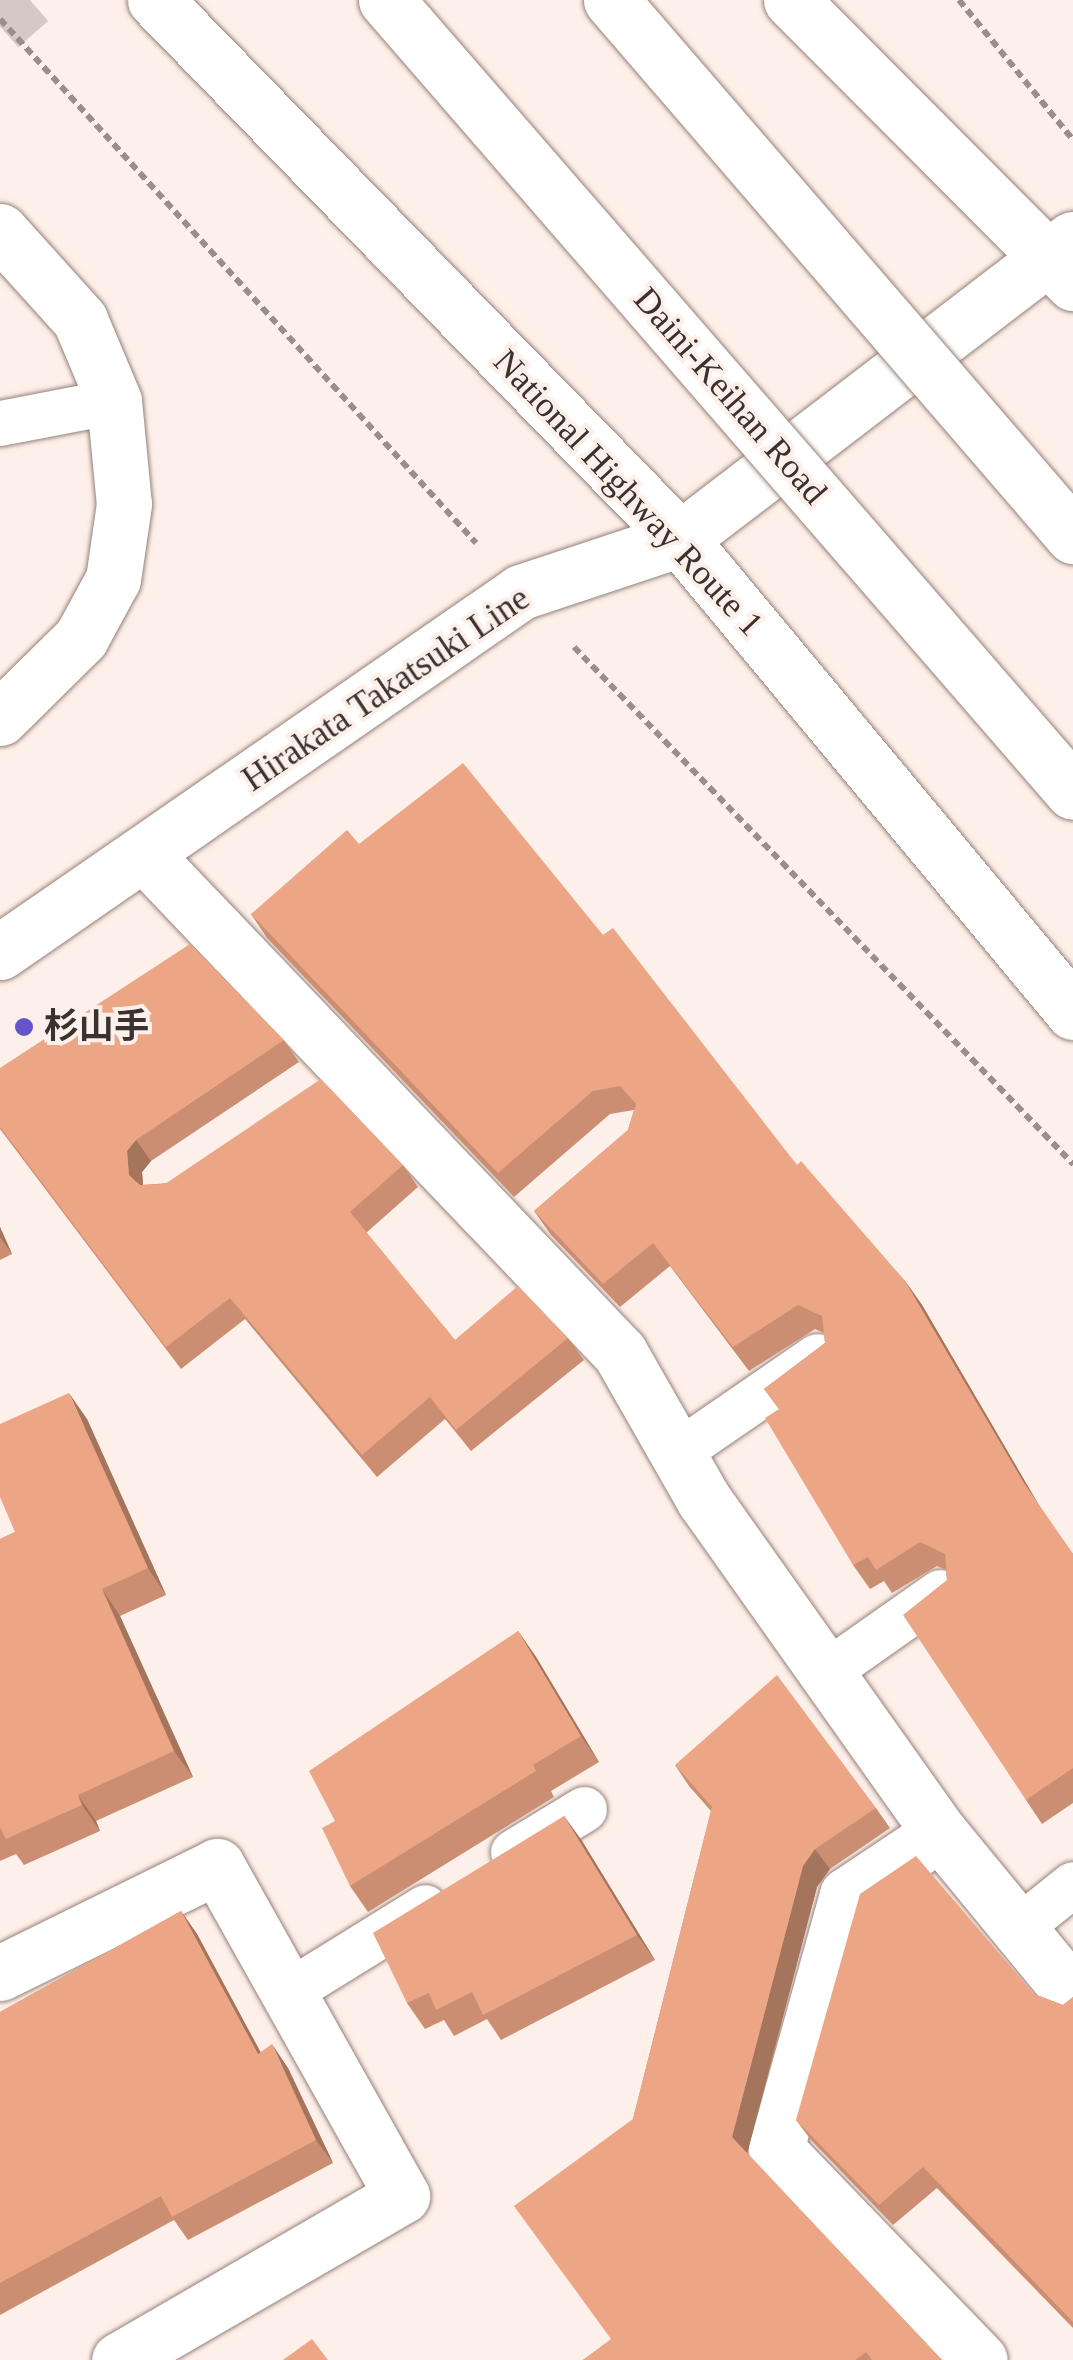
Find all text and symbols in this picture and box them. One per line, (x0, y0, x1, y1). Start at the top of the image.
street label: Daini-Keihan Road (625, 279, 835, 513)
street label: National Highway Route 1 (484, 341, 772, 645)
street label: Hirakata Takatsuki Line (234, 577, 538, 801)
place label: 杉山手 (44, 1006, 149, 1048)
marker: 杉山手 (13, 1016, 35, 1038)

